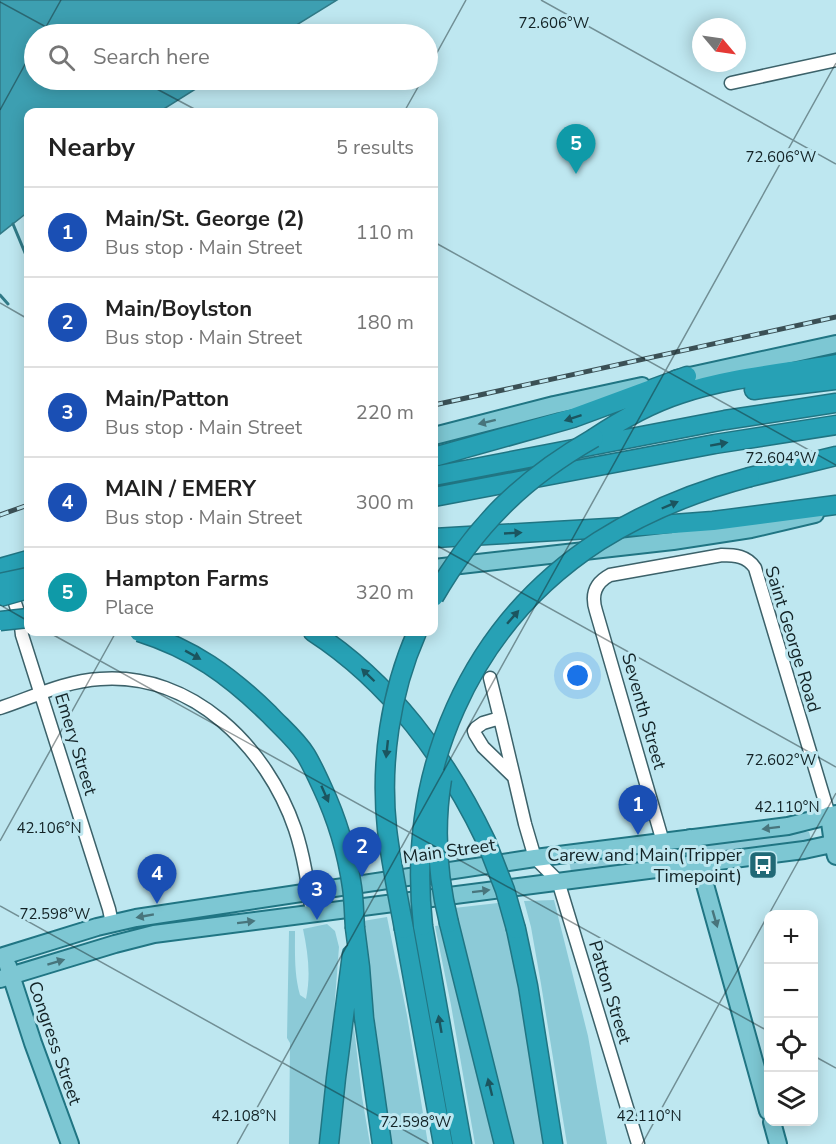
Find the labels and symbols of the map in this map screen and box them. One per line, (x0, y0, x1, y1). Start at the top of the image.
text: 72.606°W (519, 13, 590, 33)
north arrow (692, 18, 746, 72)
pin: 5 (556, 124, 596, 174)
text: 72.606°W (746, 147, 817, 167)
one-way arrow (564, 414, 582, 423)
one-way arrow (478, 417, 496, 427)
one-way arrow (710, 439, 729, 448)
text: 72.604°W (746, 448, 817, 468)
one-way arrow (662, 500, 680, 510)
one-way arrow (503, 529, 522, 538)
street label: Saint George Road (759, 563, 827, 715)
one-way arrow (506, 610, 519, 625)
one-way arrow (185, 650, 202, 660)
street label: Seventh Street (616, 650, 672, 773)
your location (563, 661, 592, 690)
one-way arrow (361, 668, 375, 682)
street label: Emery Street (49, 690, 103, 799)
one-way arrow (382, 739, 392, 758)
text: 72.602°W (746, 750, 817, 770)
one-way arrow (320, 785, 329, 802)
pin: 1 (618, 786, 658, 835)
text: 42.110°N (754, 797, 820, 817)
text: 42.106°N (16, 818, 82, 838)
one-way arrow (762, 823, 781, 832)
pin: 2 (342, 828, 382, 877)
street label: Main Street (401, 833, 497, 869)
place label: Carew and Main(Tripper Timepoint) (547, 843, 743, 888)
bus stop icon: Carew and Main(Tripper Timepoint) (747, 849, 779, 881)
pin: 4 (138, 854, 176, 904)
pin: 3 (298, 870, 336, 920)
one-way arrow (472, 886, 491, 896)
text: 72.598°W (20, 904, 91, 924)
one-way arrow (710, 910, 720, 928)
one-way arrow (136, 912, 155, 921)
one-way arrow (237, 917, 256, 926)
street label: Patton Street (583, 937, 637, 1047)
one-way arrow (47, 957, 65, 966)
street label: Congress Street (23, 978, 88, 1109)
one-way arrow (436, 1015, 445, 1034)
one-way arrow (485, 1078, 495, 1096)
text: 42.108°N (211, 1106, 277, 1126)
text: 42.110°N (616, 1106, 682, 1126)
text: 72.598°W (381, 1112, 452, 1132)

